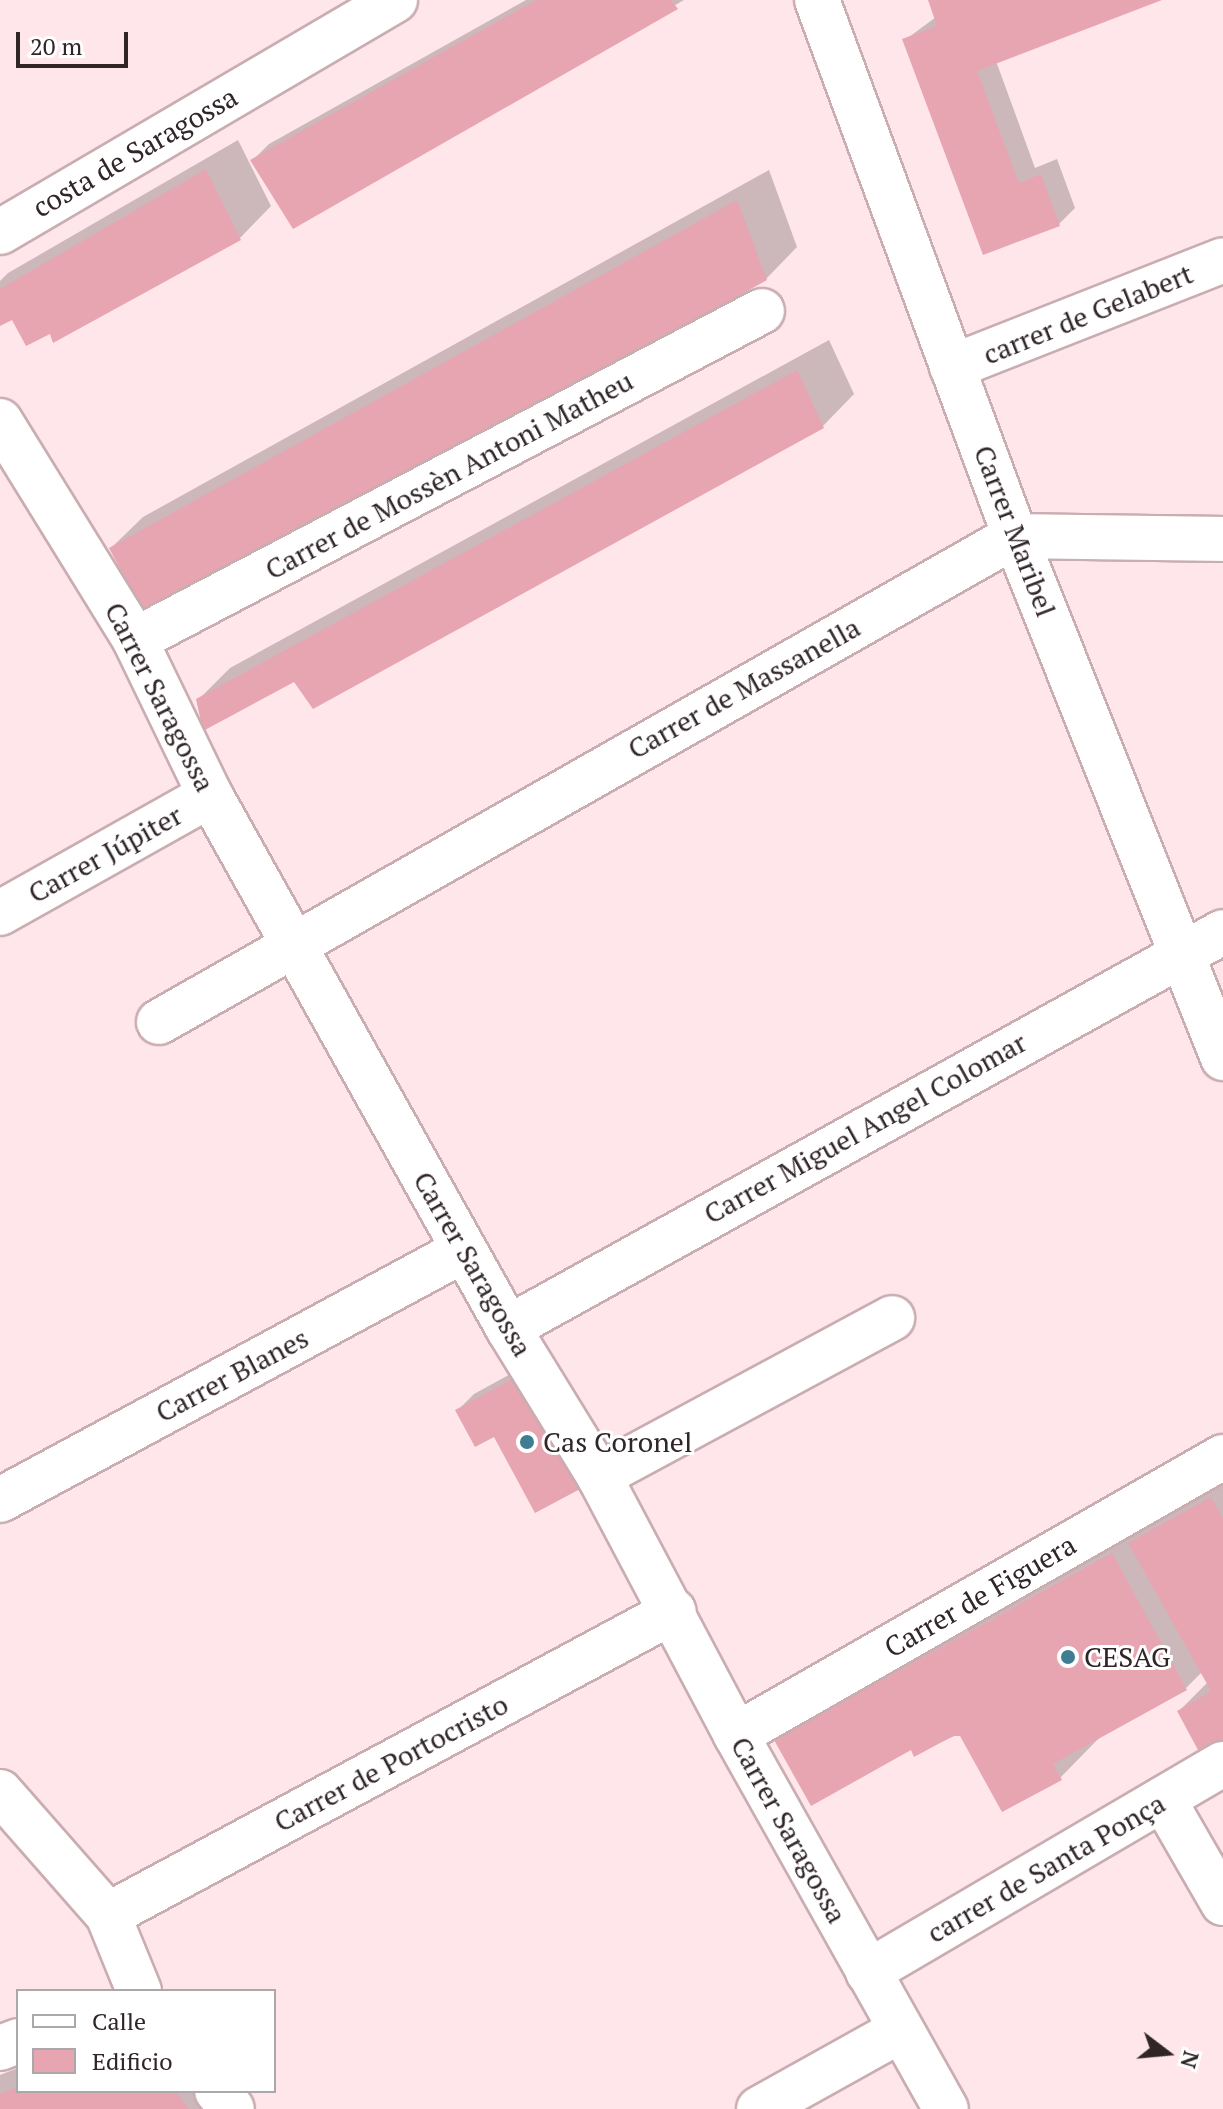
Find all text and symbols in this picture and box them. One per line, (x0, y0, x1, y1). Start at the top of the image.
scale bar (20, 16, 132, 66)
text: 20 m (30, 30, 82, 62)
street label: costa de Saragossa (27, 80, 243, 224)
street label: carrer de Gelabert (978, 257, 1198, 371)
street label: Carrer de Mossèn Antoni Matheu (259, 363, 639, 587)
street label: Carrer Maribel (967, 441, 1063, 621)
street label: Carrer Saragossa (98, 597, 222, 797)
street label: Carrer de Massanella (622, 610, 866, 766)
street label: Carrer Júpiter (22, 798, 188, 910)
street label: Carrer Miguel Angel Colomar (698, 1025, 1032, 1231)
street label: Carrer Saragossa (406, 1166, 540, 1362)
street label: Carrer Blanes (150, 1321, 314, 1429)
place label: Cas Coronel (543, 1425, 692, 1459)
marker: Cas Coronel (518, 1433, 536, 1451)
street label: Carrer de Figuera (878, 1528, 1082, 1664)
place label: CESAG (1084, 1640, 1170, 1674)
marker: CESAG (1059, 1648, 1077, 1666)
street label: Carrer de Portocristo (268, 1687, 514, 1839)
street label: Carrer Saragossa (724, 1731, 854, 1929)
street label: carrer de Santa Ponça (921, 1786, 1171, 1950)
legend (16, 1989, 276, 2093)
text: Calle (92, 2005, 146, 2037)
north arrow (1127, 2013, 1207, 2093)
text: Edificio (92, 2045, 173, 2077)
text: N (1174, 2048, 1207, 2072)

